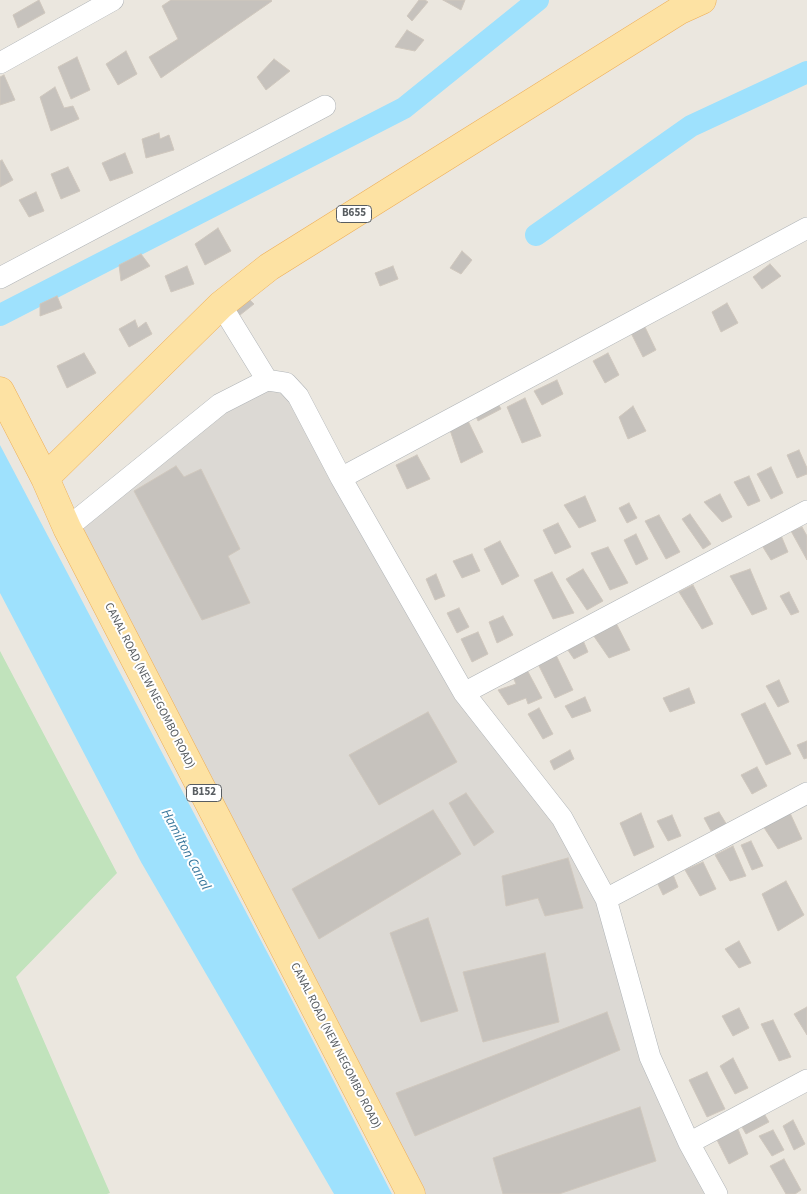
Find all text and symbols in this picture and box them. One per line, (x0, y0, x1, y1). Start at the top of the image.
road number: B655 (336, 205, 372, 222)
street label: CANAL ROAD (NEW NEGOMBO ROAD) (101, 601, 197, 771)
road number: B152 (186, 784, 222, 801)
water label: Hamilton Canal (157, 807, 213, 893)
street label: CANAL ROAD (NEW NEGOMBO ROAD) (287, 961, 383, 1131)

